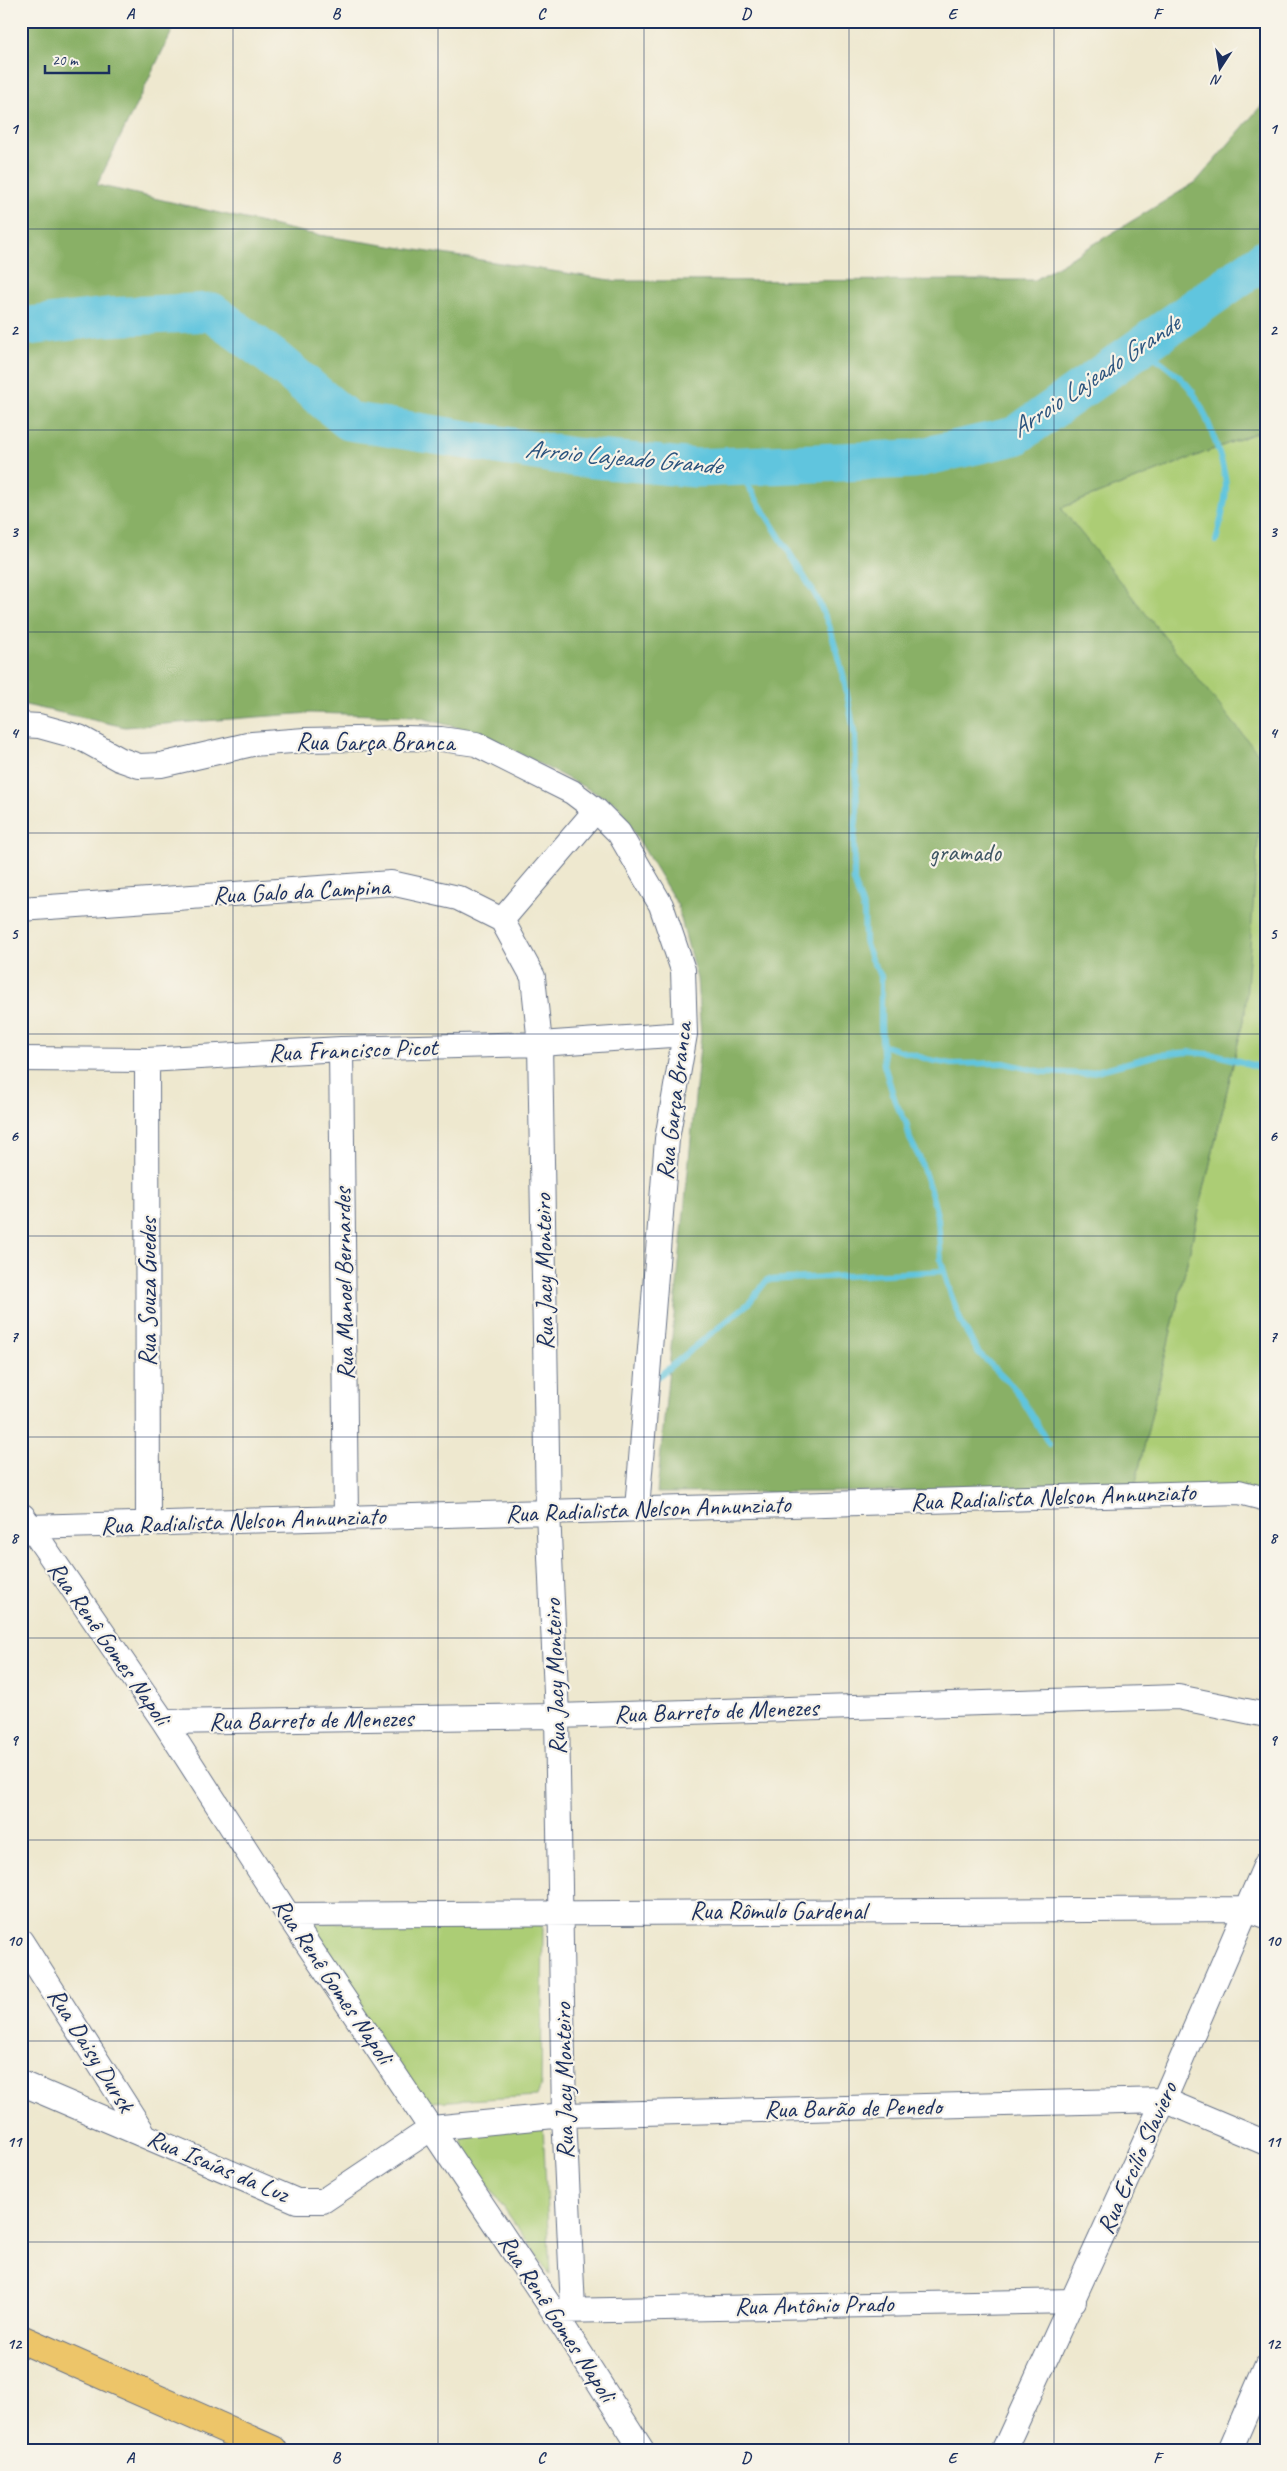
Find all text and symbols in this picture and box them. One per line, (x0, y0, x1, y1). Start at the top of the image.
text: A (126, 4, 136, 24)
text: B (332, 4, 342, 24)
text: C (537, 4, 547, 24)
text: D (741, 4, 752, 24)
text: E (948, 4, 959, 24)
text: F (1153, 4, 1164, 24)
scale bar (45, 42, 109, 74)
north arrow (1194, 42, 1244, 92)
text: 20 m (52, 51, 79, 70)
text: N (1209, 71, 1223, 89)
text: 1 (10, 119, 19, 139)
text: 1 (1269, 119, 1278, 139)
water label: Arroio Lajeado Grande (1004, 305, 1189, 445)
text: 2 (10, 320, 19, 340)
text: 2 (1269, 320, 1278, 340)
water label: Arroio Lajeado Grande (524, 432, 726, 482)
text: 3 (10, 522, 19, 542)
text: 3 (1269, 522, 1278, 542)
text: 4 (10, 723, 19, 743)
text: 4 (1269, 723, 1278, 743)
street label: Rua Garça Branca (296, 726, 457, 758)
park label: gramado (929, 837, 1002, 869)
street label: Rua Galo da Campina (212, 870, 392, 912)
text: 5 (11, 924, 20, 944)
text: 5 (1270, 924, 1279, 944)
street label: Rua Garça Branca (648, 1018, 700, 1182)
street label: Rua Francisco Picot (268, 1031, 441, 1069)
text: 6 (10, 1126, 19, 1146)
text: 6 (1269, 1126, 1278, 1146)
street label: Rua Manoel Bernardes (326, 1185, 362, 1381)
street label: Rua Jacy Monteiro (527, 1192, 561, 1350)
street label: Rua Souza Guedes (132, 1215, 164, 1367)
text: 7 (10, 1327, 19, 1347)
text: 7 (1269, 1327, 1278, 1347)
street label: Rua Radialista Nelson Annunziato (910, 1476, 1197, 1518)
street label: Rua Radialista Nelson Annunziato (505, 1488, 792, 1530)
street label: Rua Radialista Nelson Annunziato (100, 1500, 387, 1542)
text: 8 (10, 1528, 19, 1548)
text: 8 (1269, 1528, 1278, 1548)
street label: Rua Renê Gomes Napoli (40, 1555, 179, 1734)
street label: Rua Jacy Monteiro (536, 1597, 574, 1756)
street label: Rua Barreto de Menezes (613, 1691, 821, 1731)
street label: Rua Barreto de Menezes (209, 1702, 416, 1738)
text: 9 (10, 1730, 19, 1750)
text: 9 (1269, 1730, 1278, 1750)
street label: Rua Renê Gomes Napoli (266, 1892, 402, 2073)
street label: Rua Rômulo Gardenal (690, 1895, 871, 1927)
text: 10 (7, 1931, 23, 1951)
text: 10 (1266, 1931, 1282, 1951)
street label: Rua Daisy Dursk (40, 1982, 143, 2120)
street label: Rua Jacy Monteiro (547, 2001, 581, 2159)
street label: Rua Ercílio Slaviero (1089, 2076, 1185, 2239)
street label: Rua Barão de Penedo (764, 2090, 945, 2126)
street label: Rua Isaías da Luz (143, 2122, 295, 2211)
text: 11 (7, 2132, 23, 2152)
text: 11 (1266, 2132, 1282, 2152)
street label: Rua Renê Gomes Napoli (491, 2228, 625, 2411)
street label: Rua Antônio Prado (734, 2288, 895, 2322)
text: 12 (7, 2334, 23, 2354)
text: 12 (1266, 2334, 1282, 2354)
text: A (126, 2448, 136, 2468)
text: B (332, 2448, 342, 2468)
text: C (537, 2448, 547, 2468)
text: D (741, 2448, 752, 2468)
text: E (948, 2448, 959, 2468)
text: F (1153, 2448, 1164, 2468)

